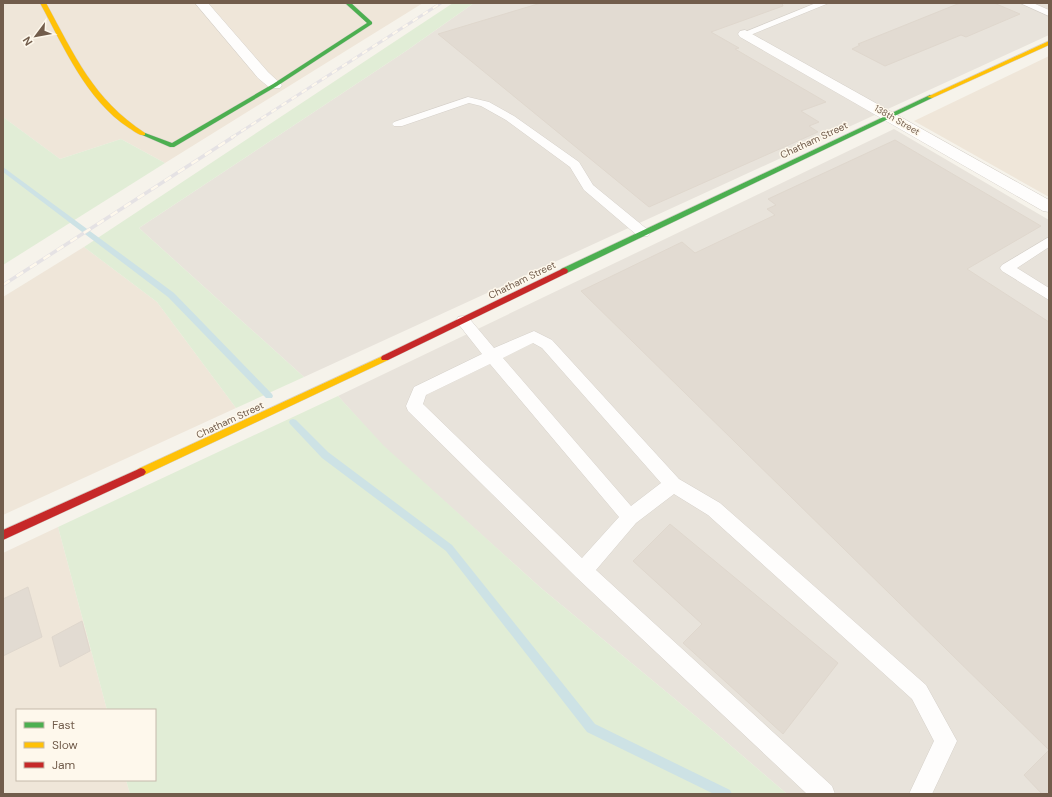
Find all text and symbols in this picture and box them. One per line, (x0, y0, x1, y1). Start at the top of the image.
north arrow (16, 16, 56, 56)
text: N (19, 34, 36, 48)
street label: 138th Street (872, 102, 922, 138)
street label: Chatham Street (778, 119, 850, 161)
street label: Chatham Street (486, 258, 558, 302)
street label: Chatham Street (194, 399, 266, 441)
legend (16, 709, 156, 781)
text: Fast (52, 717, 75, 733)
text: Slow (52, 737, 78, 753)
text: Jam (52, 757, 75, 773)

